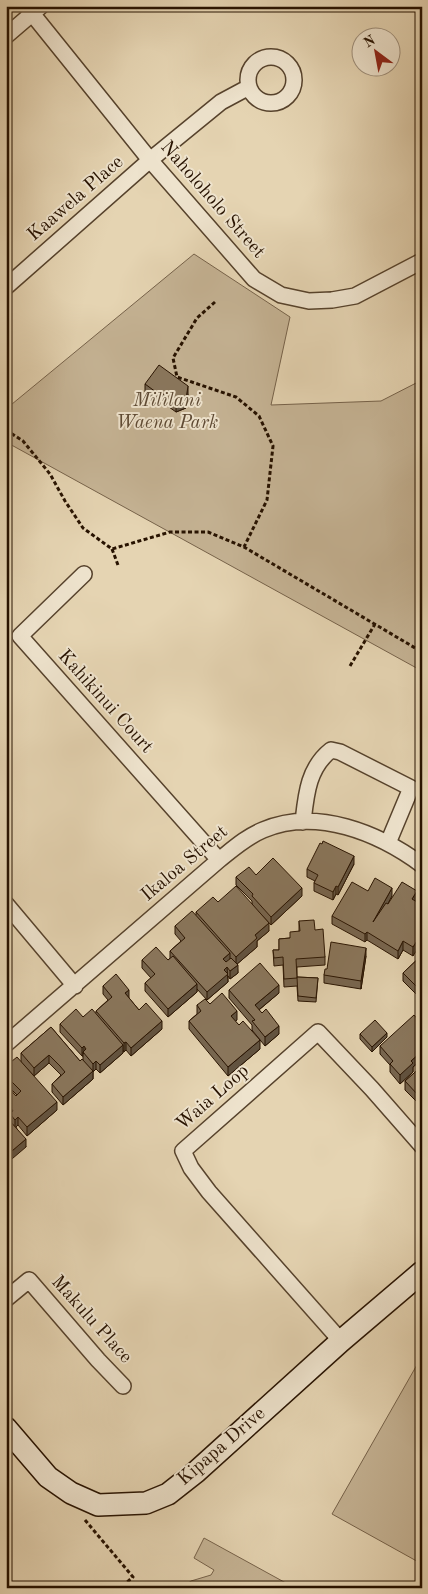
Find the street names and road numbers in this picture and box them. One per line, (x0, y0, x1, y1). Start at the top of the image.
street label: Naholoholo Street (156, 138, 268, 262)
street label: Kaawela Place (25, 153, 127, 245)
street label: Kahikinui Court (54, 647, 156, 757)
street label: Ikaloa Street (138, 823, 232, 905)
street label: Waia Loop (173, 1061, 253, 1135)
street label: Makulu Place (47, 1273, 135, 1367)
street label: Kipapa Drive (175, 1404, 269, 1490)

